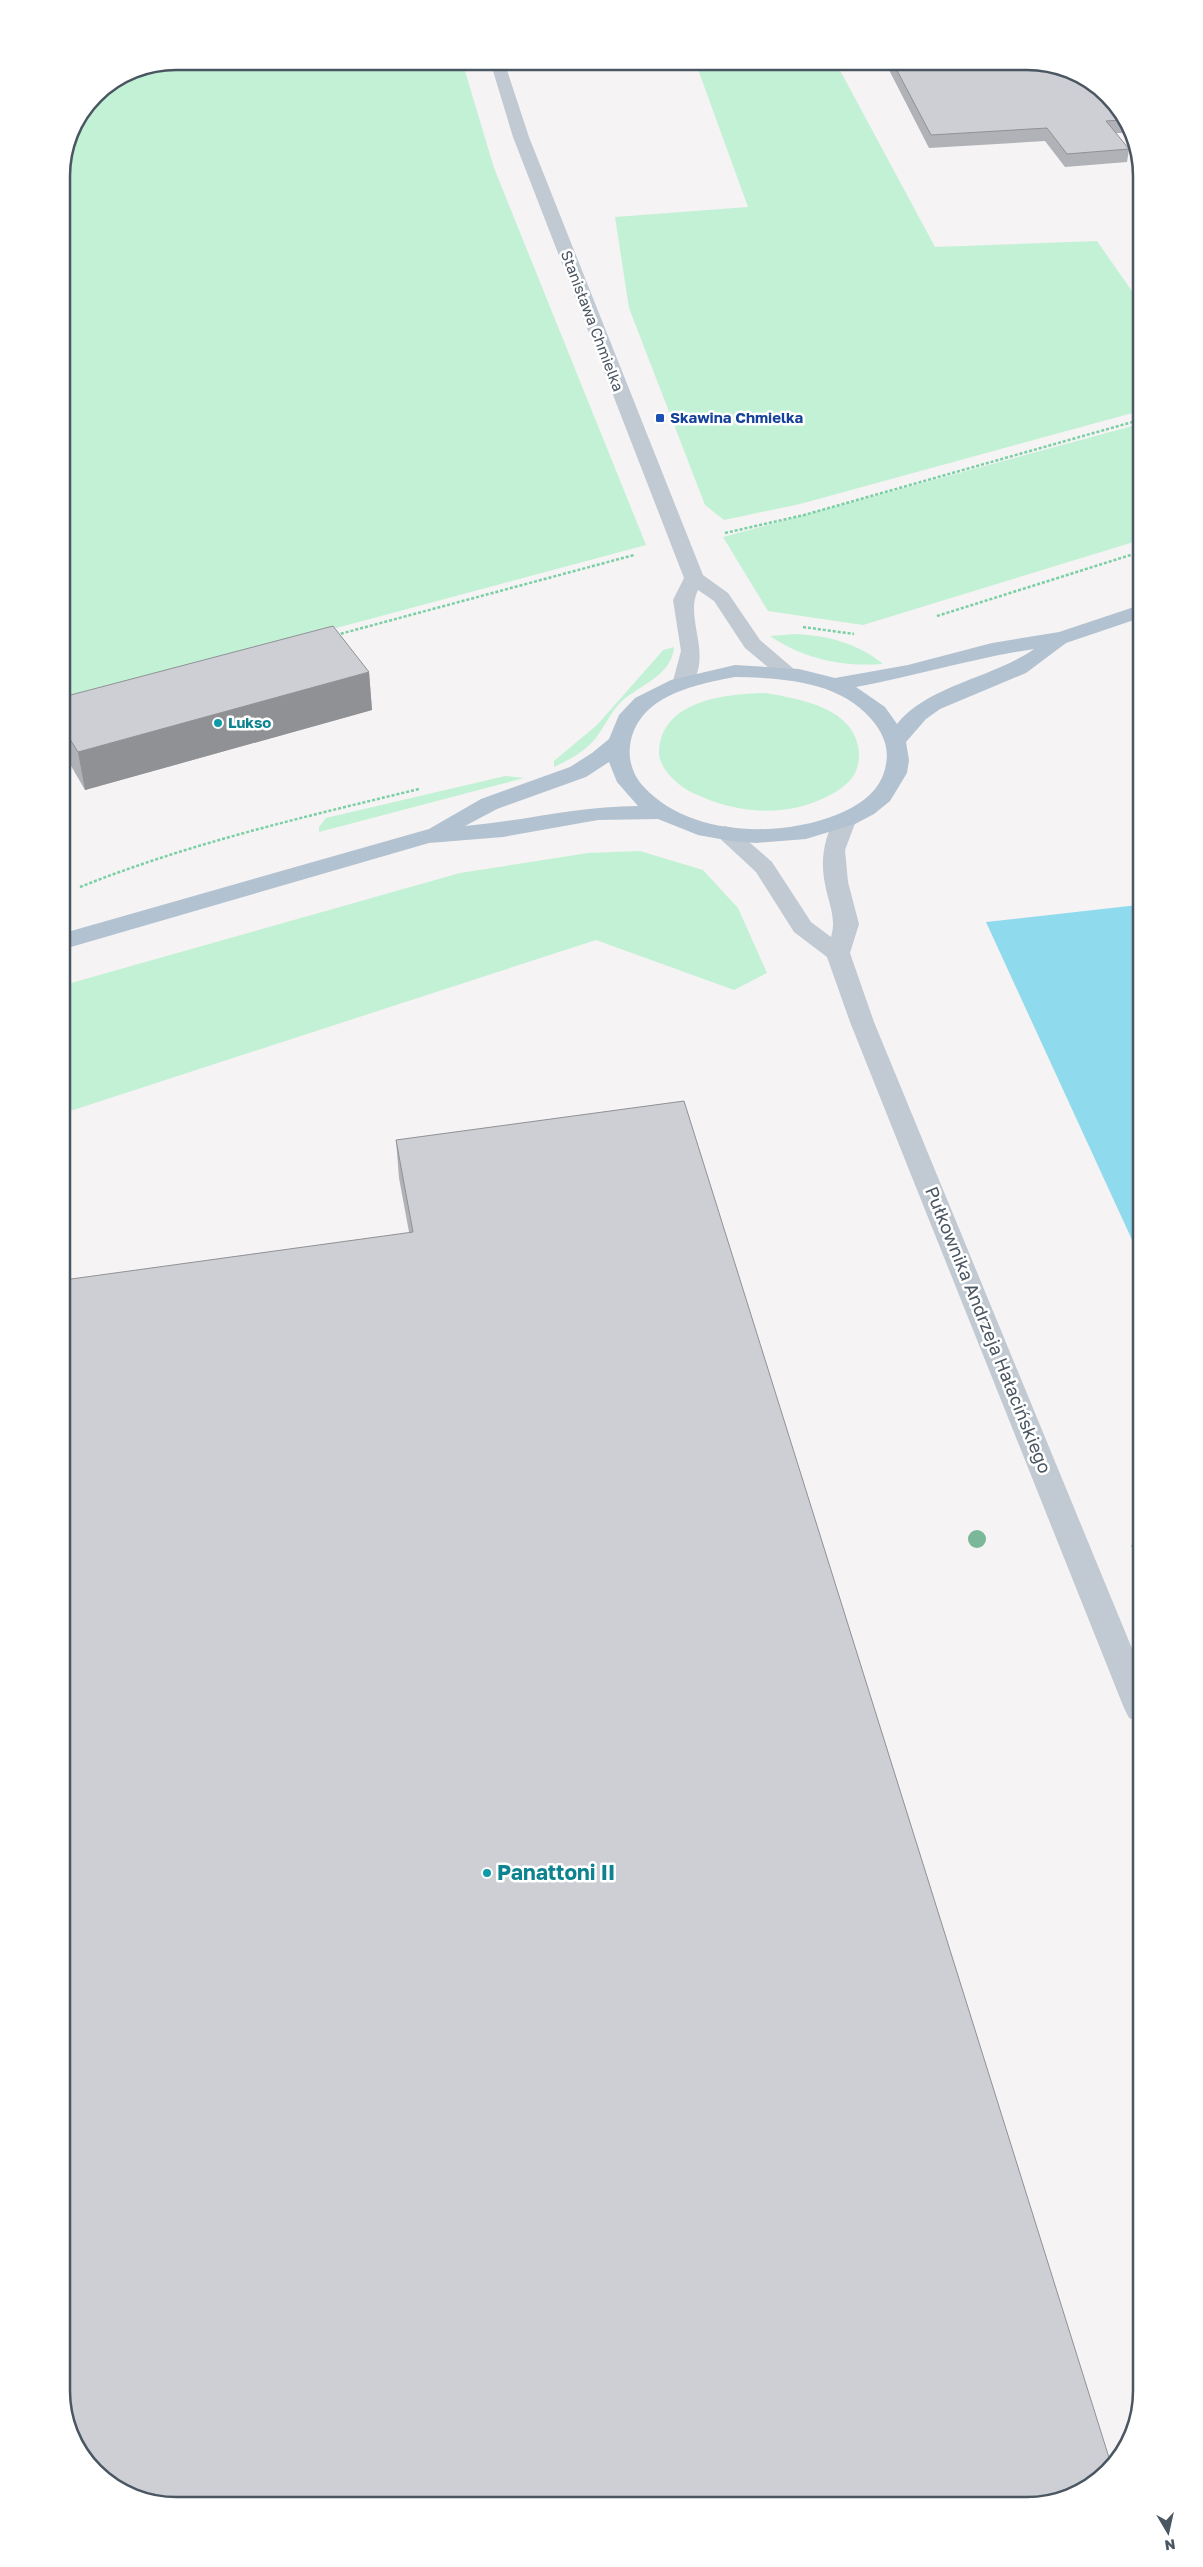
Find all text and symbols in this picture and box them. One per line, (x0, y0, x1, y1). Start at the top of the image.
street label: Stanisława Chmielka (558, 248, 628, 394)
place label: Skawina Chmielka (670, 408, 804, 426)
marker: Skawina Chmielka (654, 412, 666, 424)
place label: Lukso (228, 713, 271, 731)
marker: Lukso (212, 717, 224, 729)
street label: Pułkownika Andrzeja Hałacińskiego (921, 1183, 1057, 1476)
place label: Panattoni II (497, 1859, 615, 1885)
marker: Panattoni II (481, 1867, 493, 1879)
north arrow (1143, 2507, 1193, 2557)
text: N (1164, 2536, 1177, 2555)

